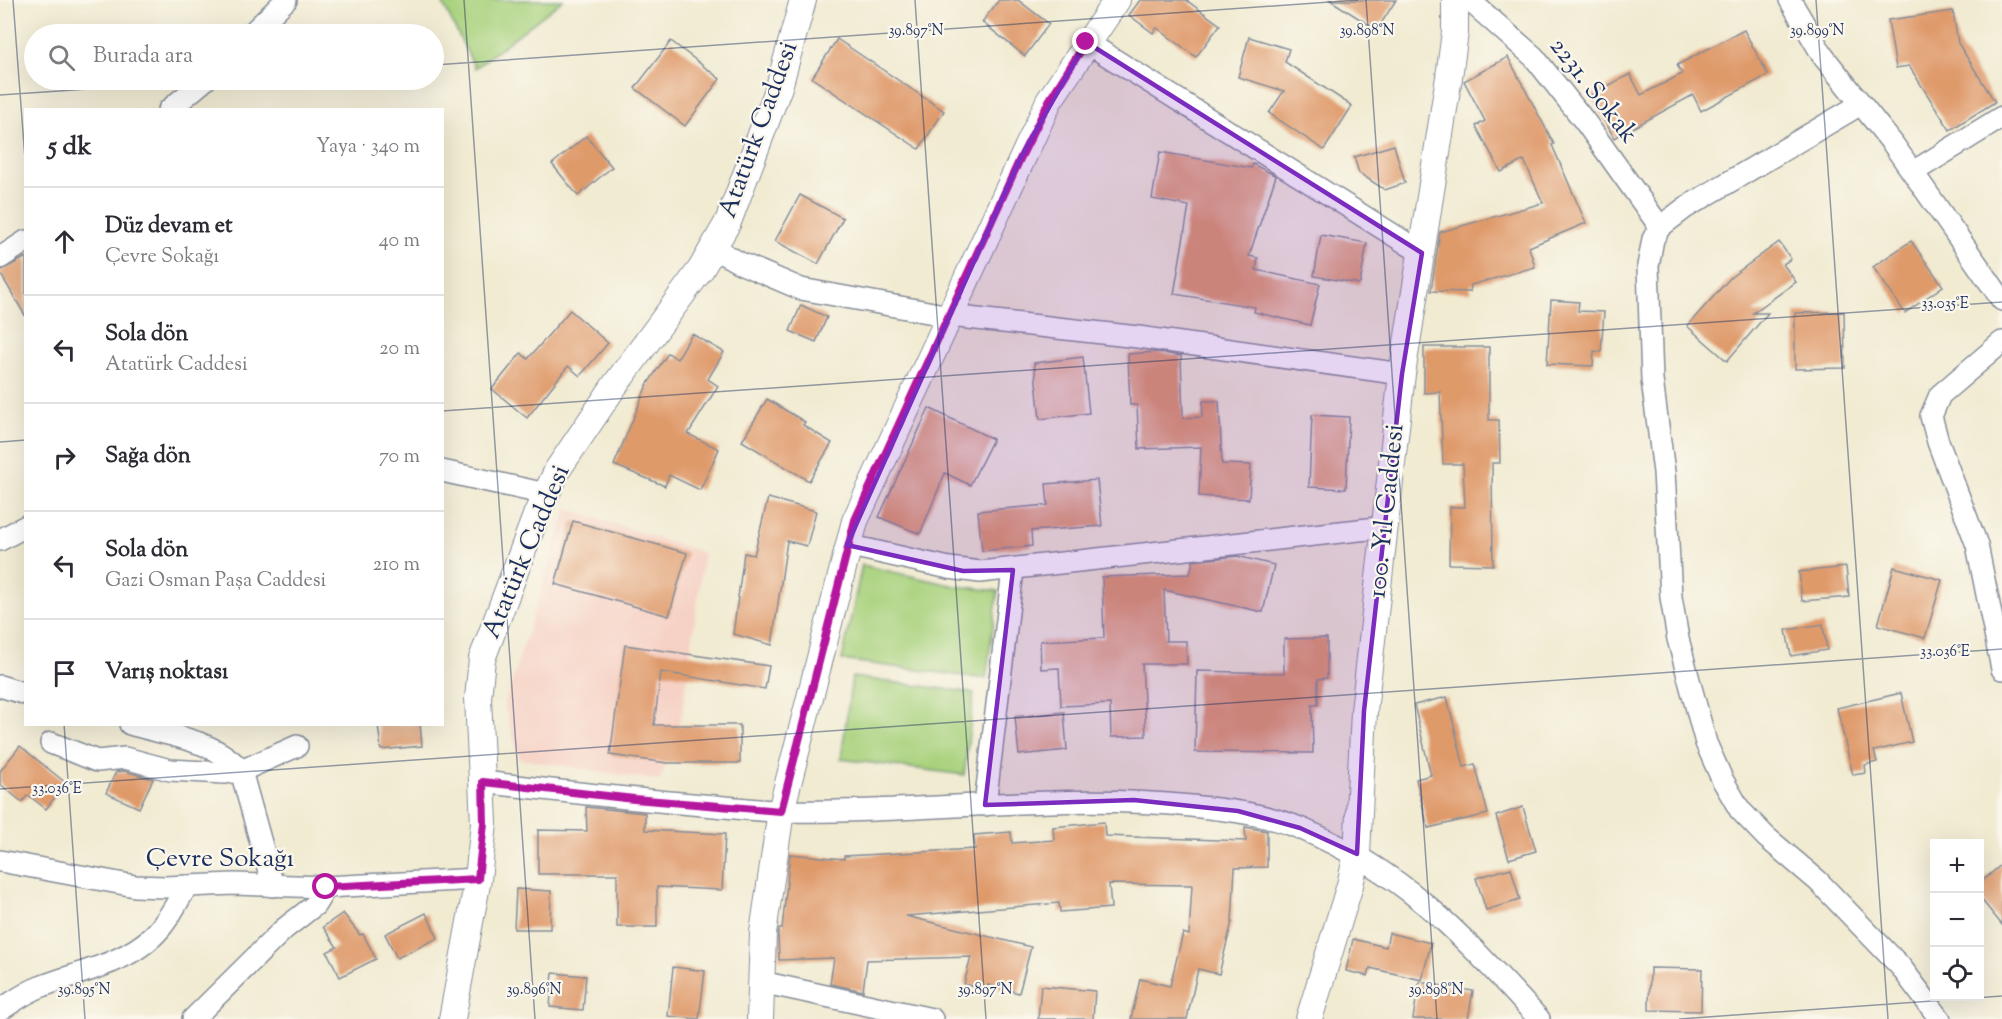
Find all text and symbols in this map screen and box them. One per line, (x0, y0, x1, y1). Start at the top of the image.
text: 39.897°N (888, 21, 944, 42)
text: 39.898°N (1339, 21, 1395, 42)
text: 39.899°N (1790, 21, 1844, 42)
search box (24, 24, 444, 90)
route end (1072, 28, 1098, 54)
street label: 2231. Sokak (1540, 30, 1646, 152)
street label: Atatürk Caddesi (710, 37, 808, 223)
icon: search (45, 41, 78, 74)
text: Burada ara (93, 41, 193, 73)
text: 5 dk (48, 129, 92, 166)
text: Yaya · 340 m (316, 133, 420, 162)
text: Düz devam et (105, 211, 232, 243)
icon: ahead (48, 225, 81, 258)
text: 40 m (379, 227, 420, 256)
text: Çevre Sokağı (105, 243, 219, 272)
text: 33.035°E (1921, 294, 1969, 315)
text: Sola dön (105, 319, 188, 351)
icon: left (48, 333, 81, 366)
text: 20 m (379, 335, 420, 364)
text: Atatürk Caddesi (105, 351, 248, 380)
street label: 100. Yıl Caddesi (1359, 422, 1415, 600)
icon: right (48, 441, 81, 474)
text: Sağa dön (105, 441, 191, 473)
text: 70 m (379, 443, 420, 472)
street label: Atatürk Caddesi (474, 459, 580, 645)
text: Sola dön (105, 535, 188, 567)
icon: left (48, 549, 81, 582)
text: 210 m (373, 551, 420, 580)
text: Gazi Osman Paşa Caddesi (105, 567, 326, 596)
text: 33.036°E (1920, 642, 1970, 663)
icon: arrive (48, 657, 81, 690)
text: Varış noktası (105, 657, 228, 689)
text: 33.036°E (32, 779, 82, 800)
map controls (1930, 839, 1984, 1001)
button: + (1930, 839, 1984, 893)
street label: Çevre Sokağı (146, 841, 294, 878)
route start (312, 873, 338, 899)
button: − (1930, 893, 1984, 947)
button: locate (1930, 947, 1984, 1001)
text: 39.895°N (58, 980, 110, 1001)
text: 39.896°N (506, 980, 562, 1001)
text: 39.897°N (957, 980, 1013, 1001)
text: 39.898°N (1408, 980, 1464, 1001)

